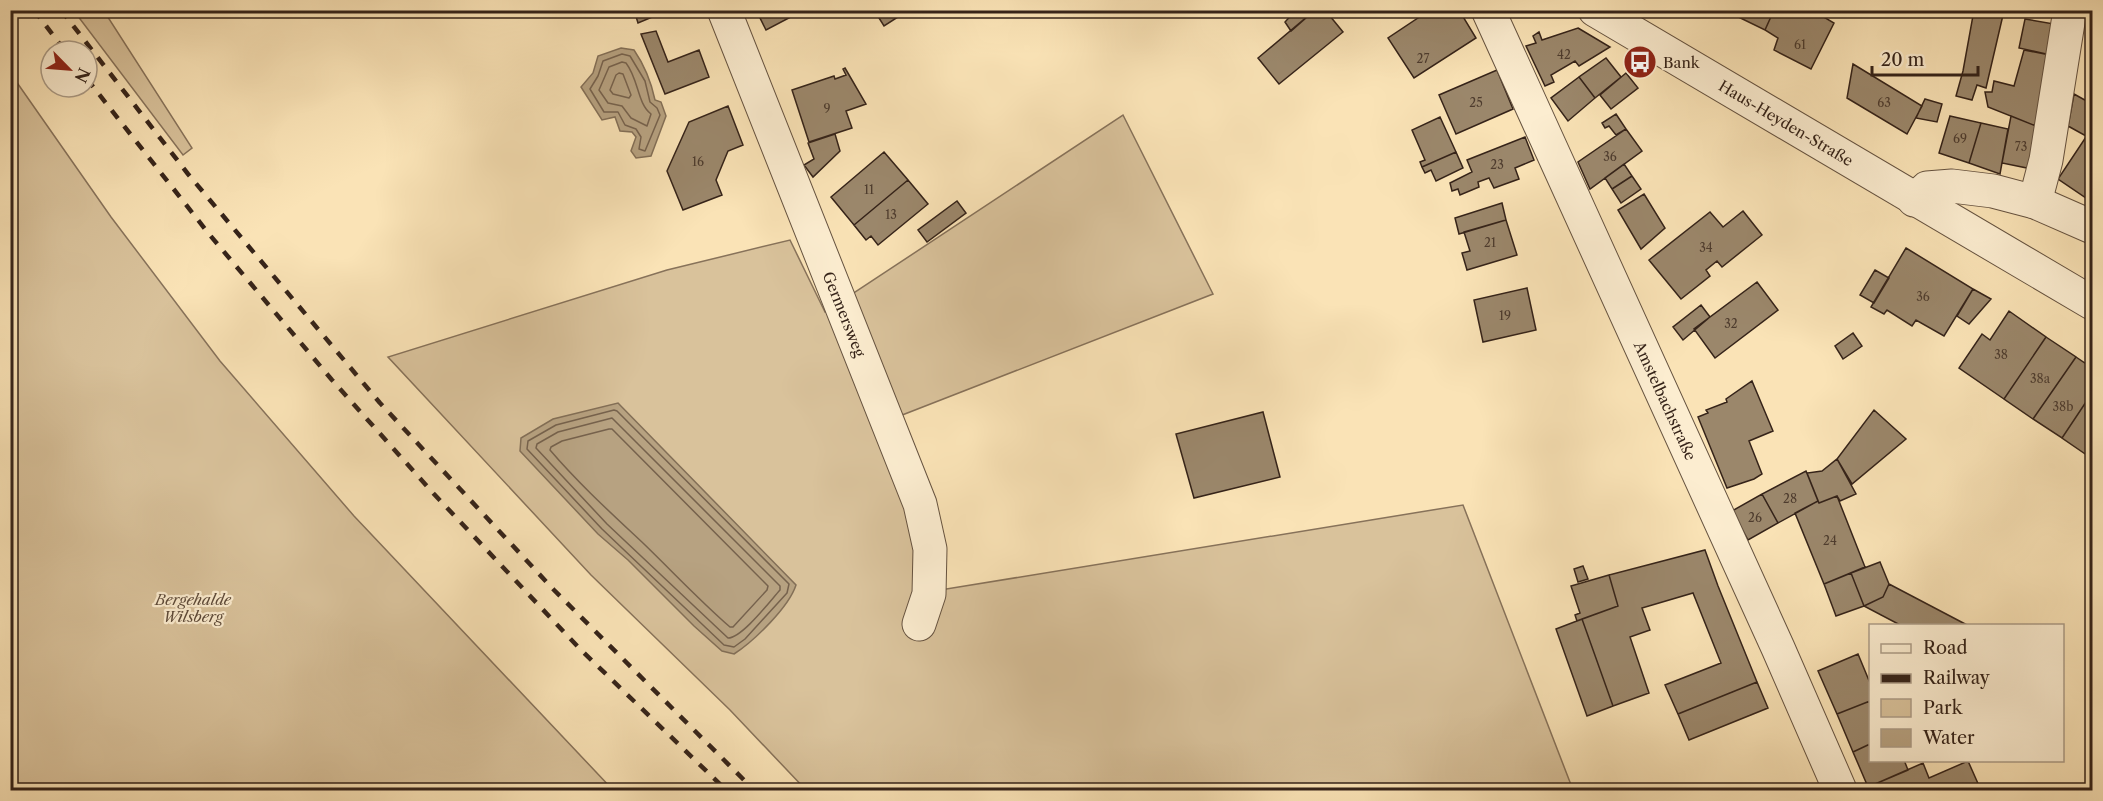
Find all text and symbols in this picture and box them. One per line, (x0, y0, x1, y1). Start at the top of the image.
house number: 61 (1794, 37, 1806, 52)
north arrow (39, 39, 99, 99)
scale bar (1872, 39, 1978, 77)
bus stop icon: Bank (1622, 44, 1658, 80)
house number: 42 (1557, 47, 1571, 62)
text: 20 m (1881, 49, 1925, 71)
house number: 27 (1417, 51, 1429, 66)
place label: Bank (1663, 53, 1701, 72)
text: N (71, 65, 95, 86)
street label: Haus-Heyden-Straße (1716, 76, 1857, 170)
house number: 25 (1469, 95, 1483, 110)
house number: 63 (1877, 95, 1891, 110)
house number: 9 (823, 101, 831, 116)
house number: 69 (1953, 131, 1967, 146)
house number: 73 (2015, 139, 2027, 154)
house number: 36 (1603, 149, 1617, 164)
house number: 16 (692, 154, 704, 169)
house number: 23 (1490, 157, 1504, 172)
house number: 11 (864, 182, 874, 197)
house number: 13 (885, 207, 897, 222)
house number: 21 (1484, 235, 1496, 250)
house number: 34 (1699, 240, 1713, 255)
street label: Germersweg (819, 268, 870, 360)
house number: 36 (1916, 289, 1930, 304)
house number: 19 (1499, 308, 1511, 323)
house number: 32 (1724, 316, 1738, 331)
street label: Amstelbachstraße (1630, 337, 1701, 463)
house number: 38 (1994, 347, 2008, 362)
house number: 38a (2030, 371, 2051, 386)
house number: 38b (2053, 399, 2073, 414)
house number: 28 (1783, 491, 1797, 506)
house number: 26 (1748, 510, 1762, 525)
house number: 24 (1823, 533, 1837, 548)
park label: Bergehalde Wilsberg (154, 590, 232, 626)
legend (1869, 624, 2064, 762)
text: Road (1923, 637, 1968, 659)
text: Railway (1923, 667, 1991, 689)
text: Park (1923, 697, 1964, 719)
text: Water (1922, 727, 1975, 749)

